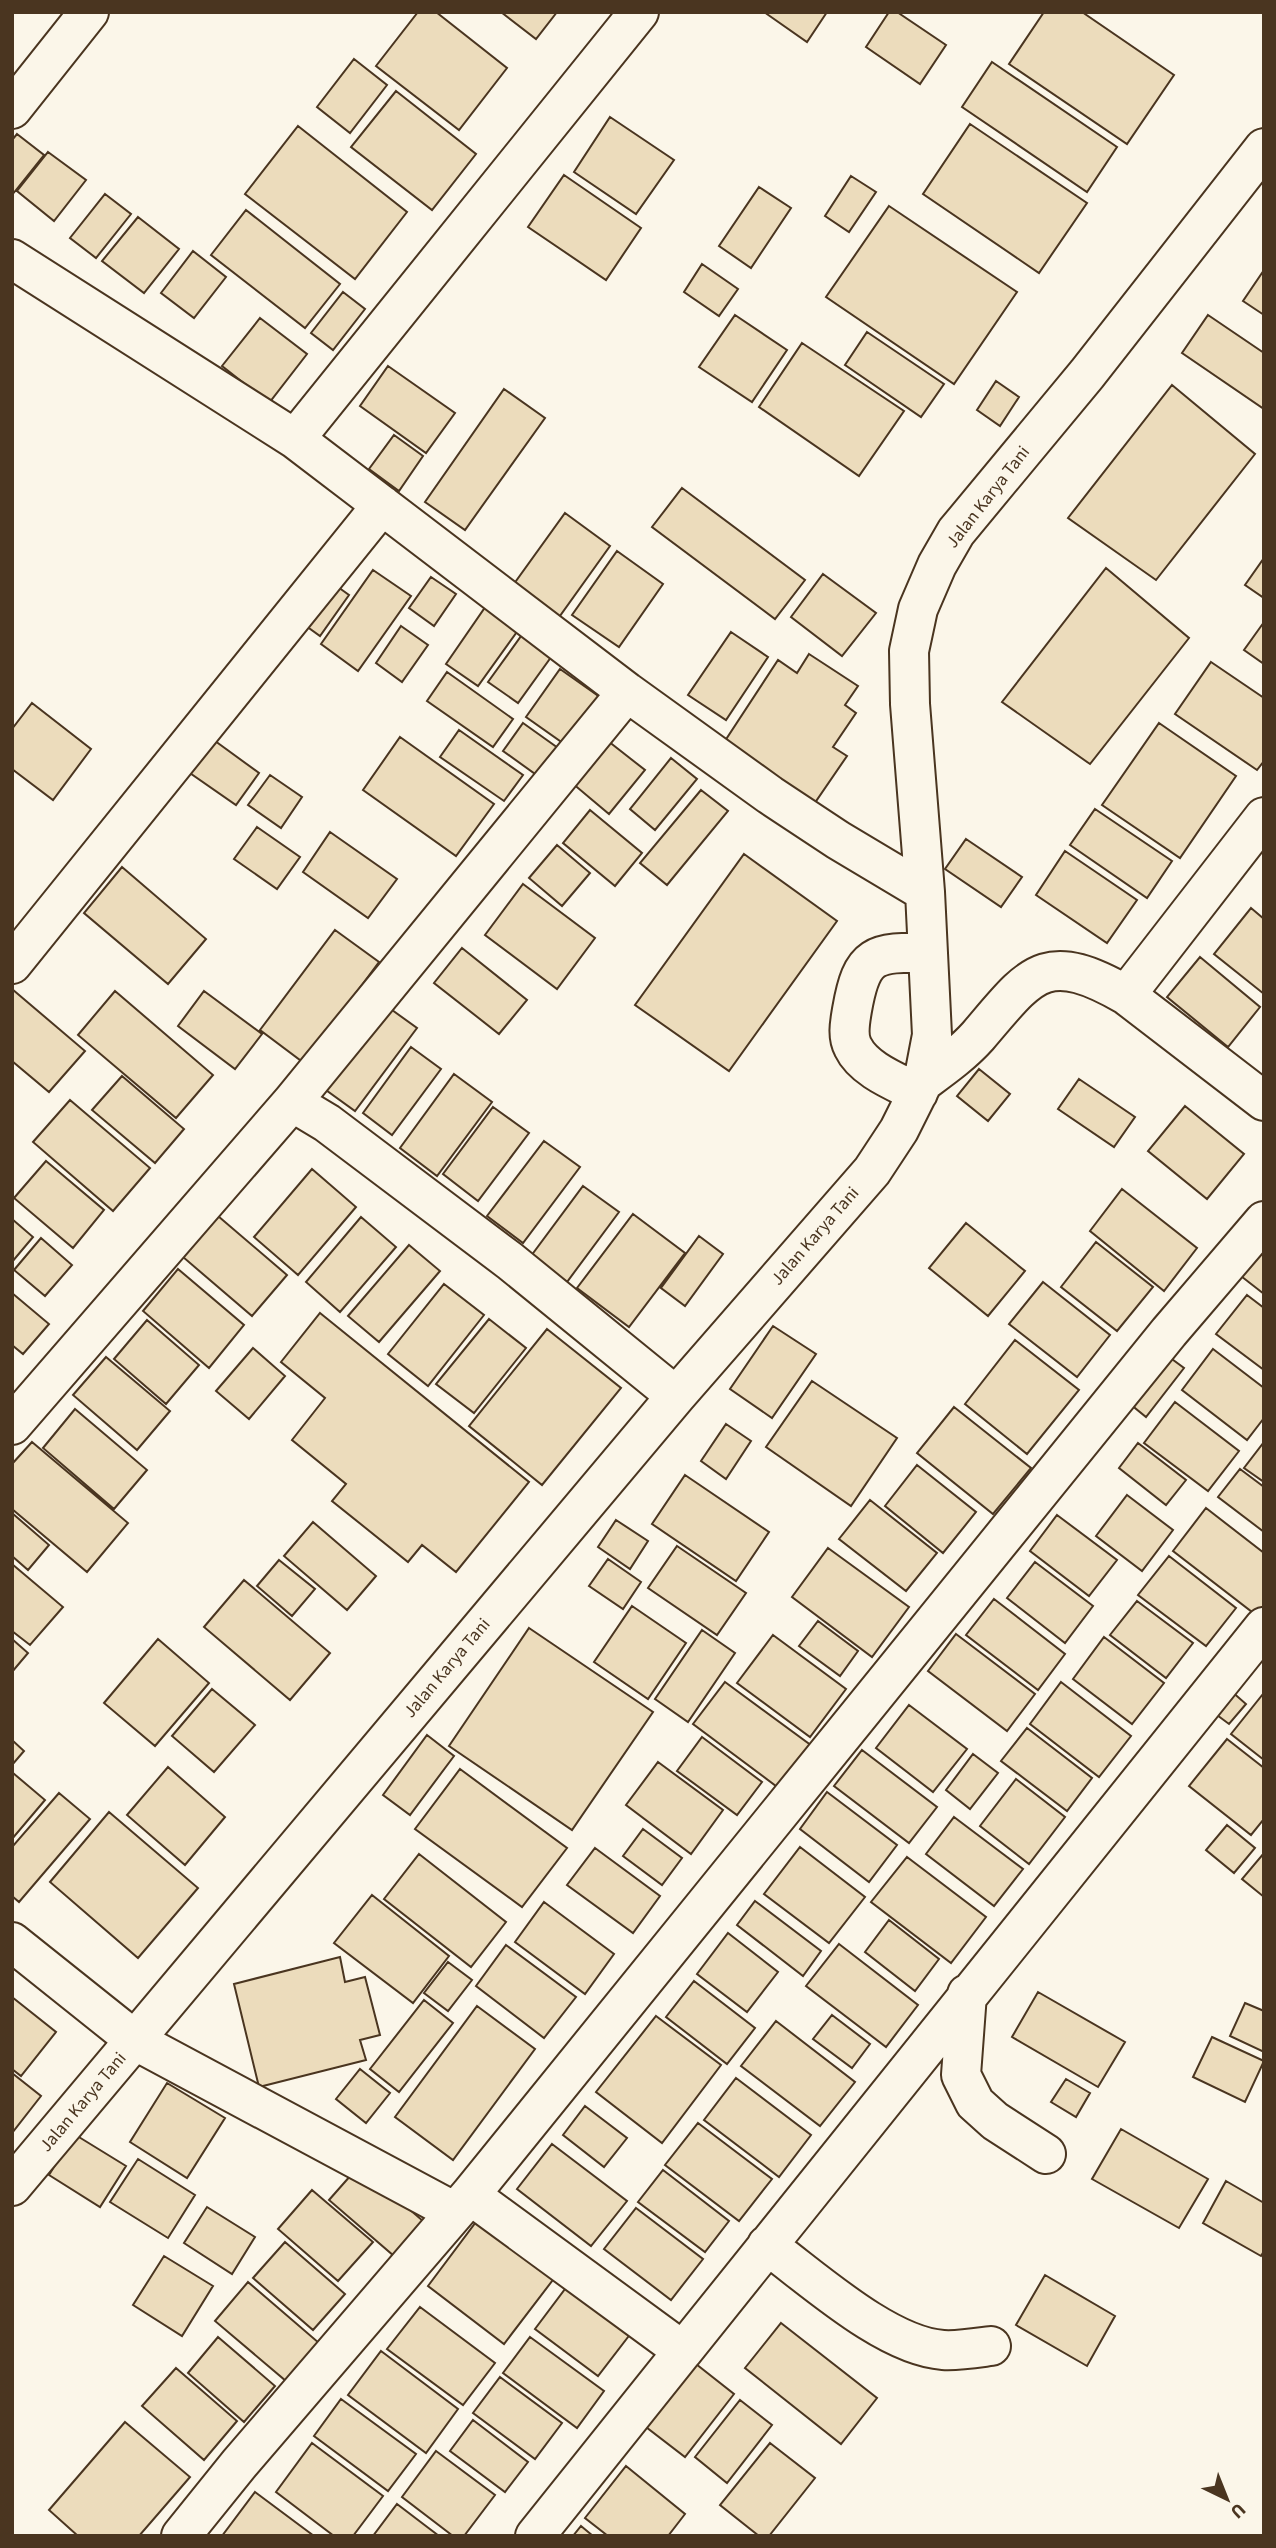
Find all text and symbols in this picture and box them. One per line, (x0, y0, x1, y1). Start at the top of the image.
street label: Jalan Karya Tani (940, 441, 1036, 553)
street label: Jalan Karya Tani (765, 1181, 865, 1291)
street label: Jalan Karya Tani (398, 1613, 496, 1723)
street label: Jalan Karya Tani (34, 2047, 132, 2157)
north arrow (1192, 2464, 1262, 2534)
text: U (1224, 2496, 1251, 2525)

